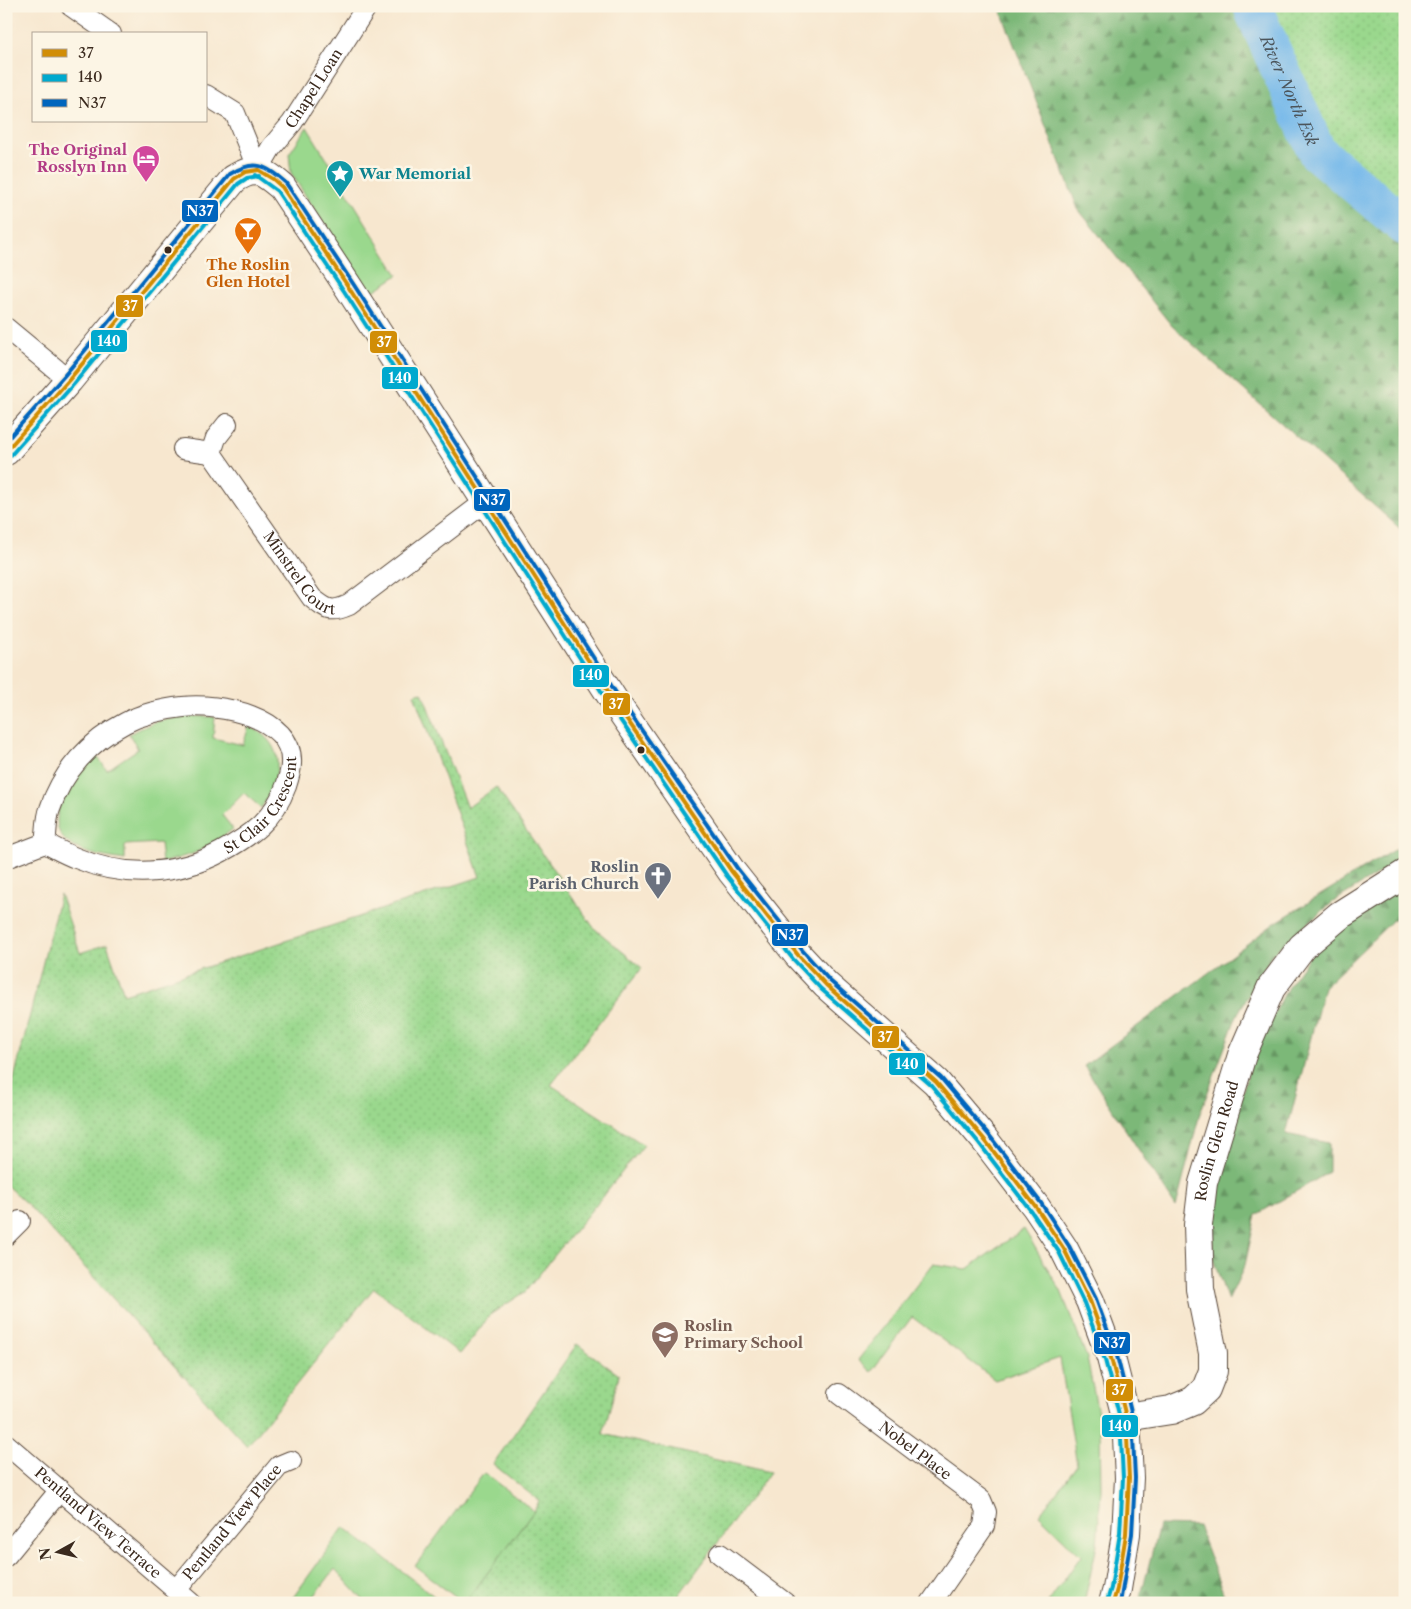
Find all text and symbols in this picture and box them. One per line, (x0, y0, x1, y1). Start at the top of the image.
water label: River North Esk (1255, 30, 1323, 149)
legend (32, 32, 208, 122)
text: 37 (78, 43, 94, 62)
street label: Chapel Loan (281, 44, 347, 132)
text: 140 (78, 67, 103, 86)
text: N37 (78, 93, 107, 112)
place label: The Original Rosslyn Inn (29, 140, 128, 176)
hotel icon: The Original Rosslyn Inn (131, 144, 161, 183)
place icon: War Memorial (325, 159, 355, 198)
place label: War Memorial (358, 164, 471, 183)
line badge: N37 (181, 199, 219, 223)
text: N37 (186, 202, 214, 220)
bar icon: The Roslin Glen Hotel (233, 216, 263, 255)
unlabelled marker (163, 245, 173, 255)
place label: The Roslin Glen Hotel (206, 255, 290, 291)
line badge: 37 (115, 294, 144, 318)
text: 37 (122, 297, 138, 315)
line badge: 140 (90, 329, 128, 353)
line badge: 37 (369, 330, 398, 354)
text: 140 (97, 332, 121, 350)
text: 37 (376, 333, 392, 351)
line badge: 140 (381, 366, 419, 390)
text: 140 (388, 369, 412, 387)
line badge: N37 (473, 488, 511, 512)
text: N37 (478, 491, 506, 509)
street label: Minstrel Court (259, 527, 336, 619)
line badge: 140 (572, 664, 610, 688)
text: 140 (579, 666, 603, 684)
line badge: 37 (602, 692, 631, 716)
text: 37 (608, 695, 624, 713)
unlabelled marker (636, 745, 646, 755)
street label: St Clair Crescent (220, 755, 300, 858)
place label: Roslin Parish Church (529, 857, 640, 893)
church icon: Roslin Parish Church (643, 861, 673, 900)
line badge: N37 (771, 923, 809, 947)
text: N37 (776, 926, 804, 944)
line badge: 37 (871, 1025, 900, 1049)
text: 37 (877, 1028, 893, 1046)
line badge: 140 (888, 1052, 926, 1076)
text: 140 (895, 1055, 919, 1073)
street label: Roslin Glen Road (1191, 1078, 1243, 1202)
place label: Roslin Primary School (684, 1316, 803, 1352)
school or university icon: Roslin Primary School (650, 1320, 680, 1359)
line badge: N37 (1093, 1331, 1131, 1355)
text: N37 (1098, 1334, 1126, 1352)
line badge: 37 (1105, 1378, 1134, 1402)
text: 37 (1111, 1381, 1127, 1399)
line badge: 140 (1101, 1414, 1139, 1438)
street label: Nobel Place (875, 1417, 955, 1484)
text: 140 (1108, 1417, 1132, 1435)
street label: Pentland View Place (178, 1460, 286, 1584)
street label: Pentland View Terrace (31, 1463, 165, 1582)
north arrow (32, 1526, 82, 1576)
text: N (35, 1547, 55, 1561)

